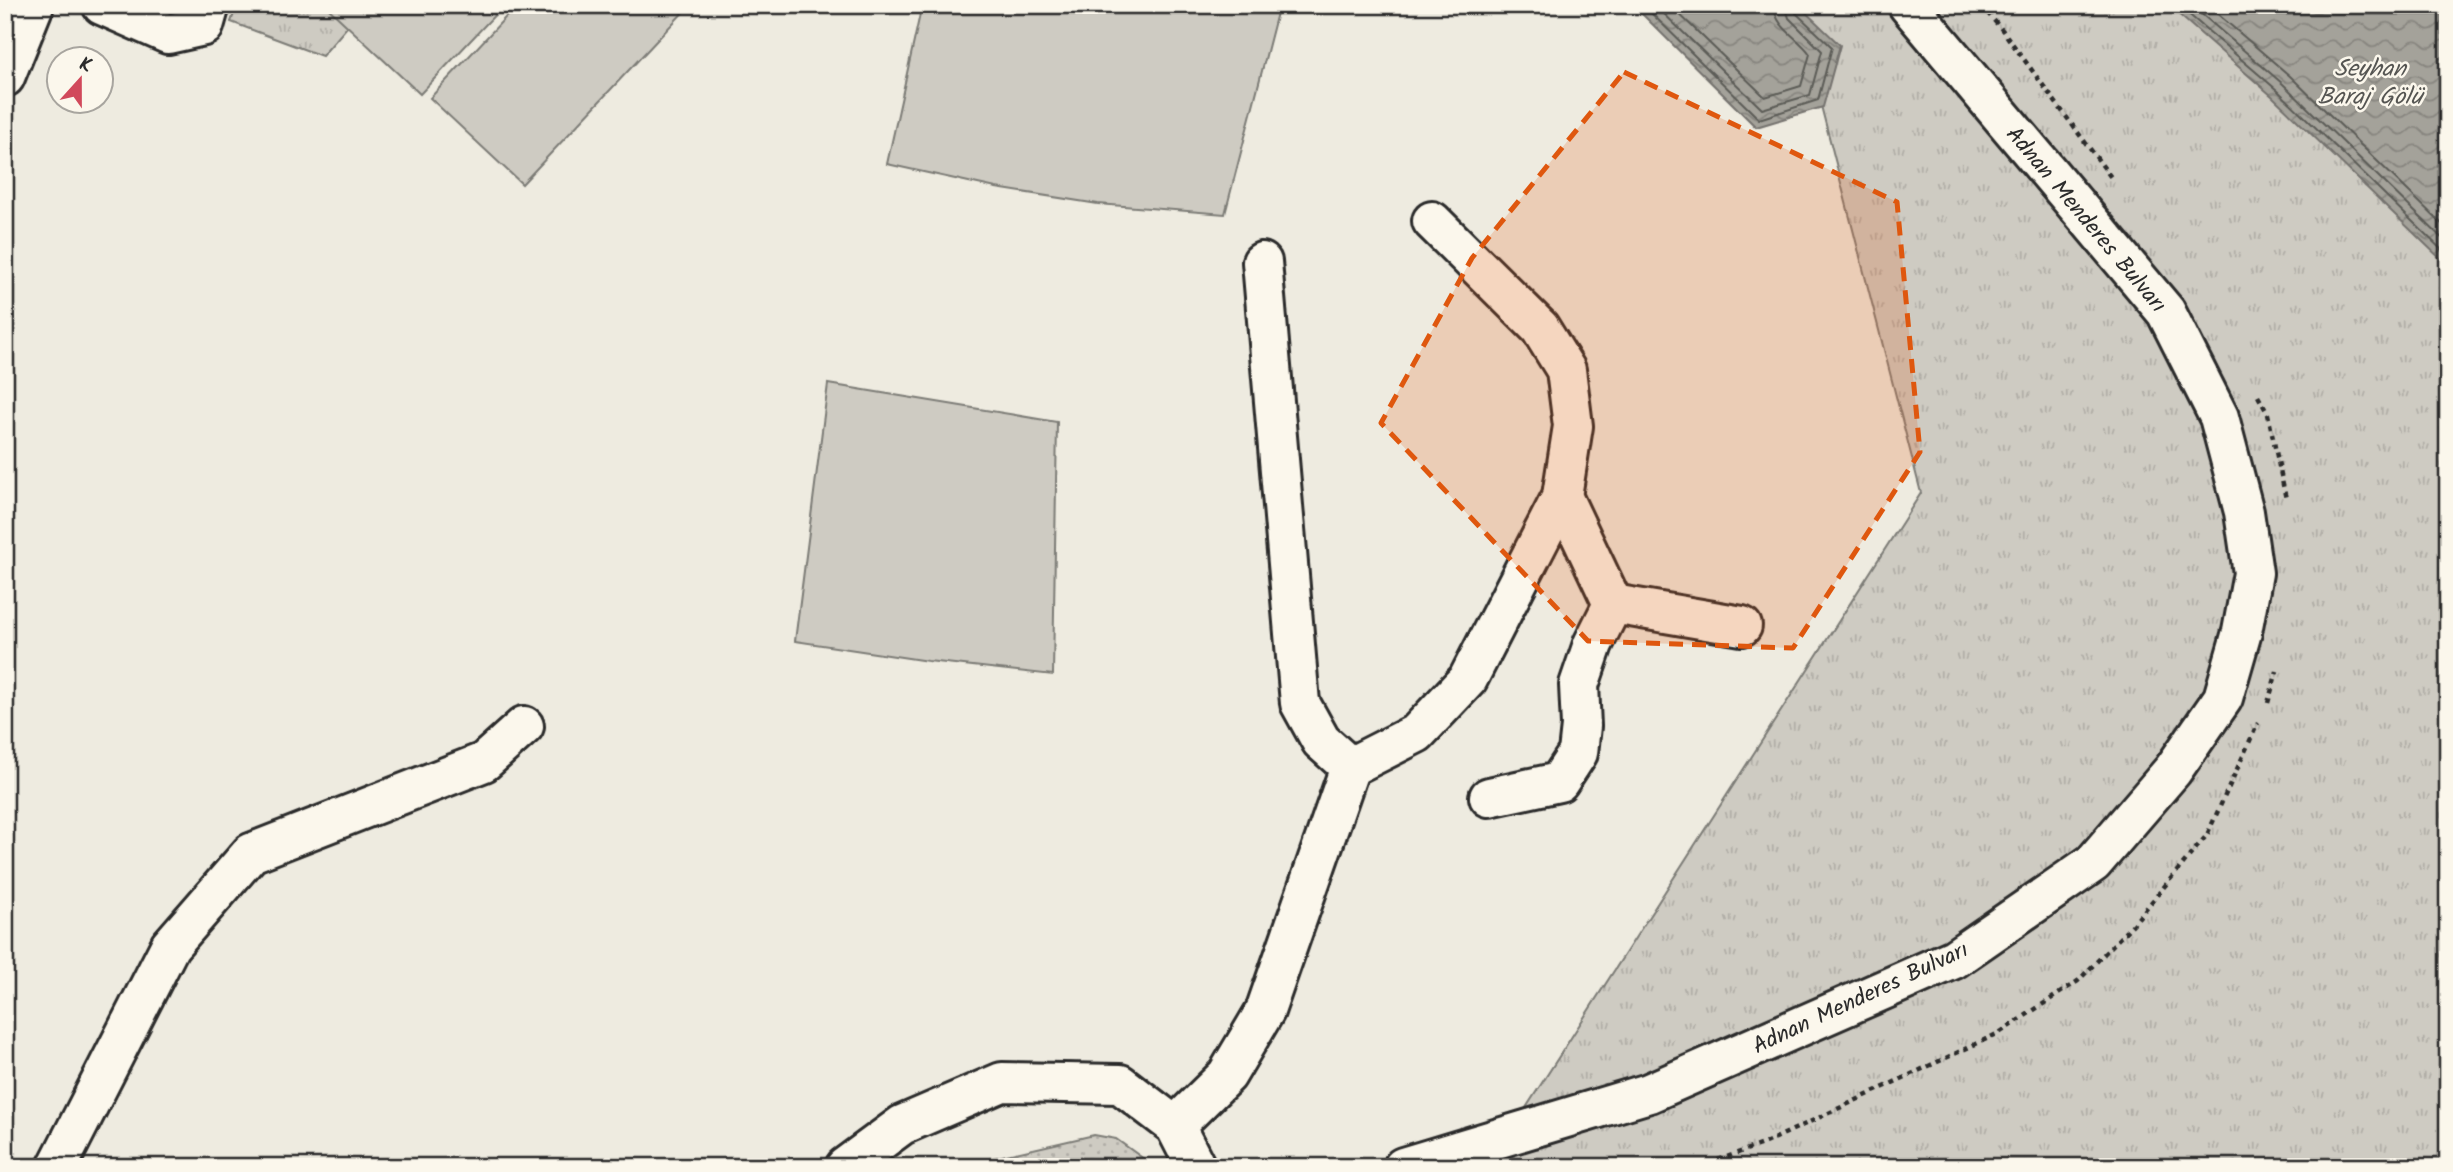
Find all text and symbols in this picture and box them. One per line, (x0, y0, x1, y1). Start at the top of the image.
north arrow (46, 46, 116, 116)
text: K (75, 50, 96, 82)
water label: Seyhan Baraj Gölü (2318, 50, 2426, 117)
street label: Adnan Menderes Bulvarı (1996, 119, 2175, 322)
street label: Adnan Menderes Bulvarı (1747, 933, 1975, 1065)

